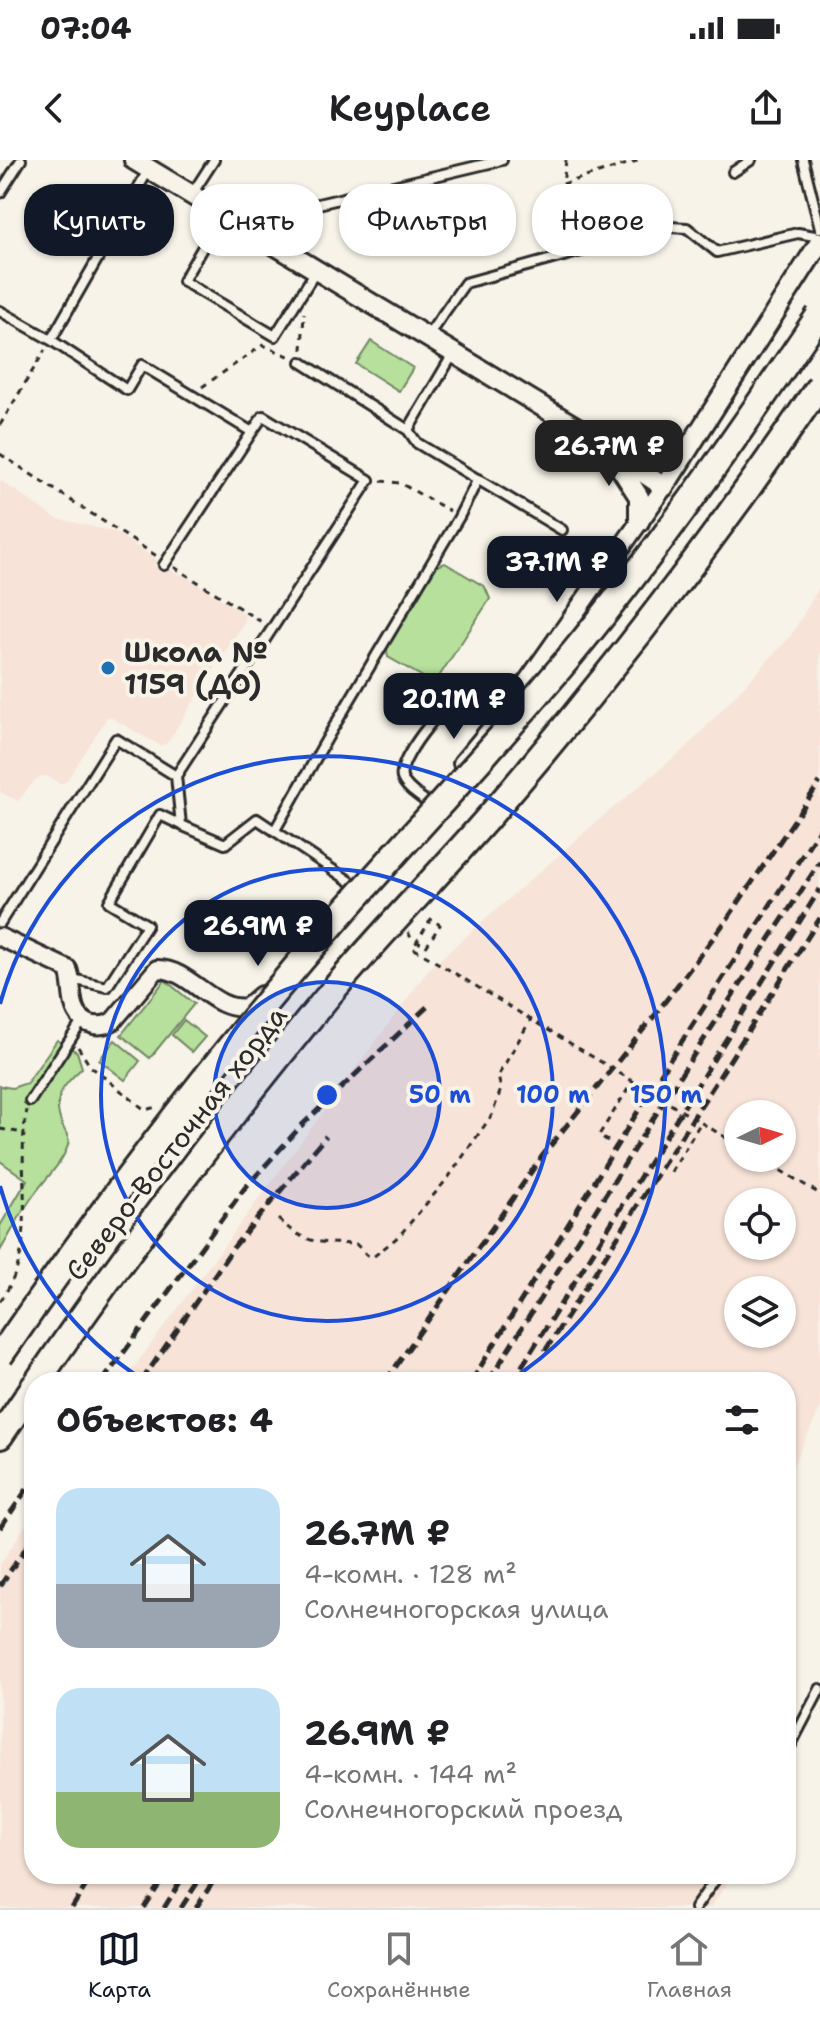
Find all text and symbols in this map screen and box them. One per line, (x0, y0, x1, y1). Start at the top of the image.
text: 07:04 (40, 8, 132, 49)
text: Keyplace (329, 84, 491, 133)
icon: back (32, 86, 76, 130)
icon: share (744, 86, 788, 130)
chip: Купить (24, 184, 174, 256)
chip: Снять (190, 184, 323, 256)
chip: Фильтры (339, 184, 516, 256)
chip: Новое (532, 184, 673, 256)
pin: 26.7M ₽ (535, 420, 683, 488)
text: 26.7M ₽ (553, 428, 665, 463)
pin: 37.1M ₽ (483, 536, 631, 604)
text: 37.1M ₽ (505, 544, 609, 579)
place label: Школа № 1159 (ДО) (124, 633, 267, 703)
marker: Школа № 1159 (ДО) (99, 659, 117, 677)
pin: 20.1M ₽ (380, 673, 528, 741)
text: 20.1M ₽ (402, 681, 506, 716)
pin: 26.9M ₽ (184, 900, 332, 968)
text: 26.9M ₽ (202, 908, 314, 943)
street label: Северо-Восточная хорда (57, 998, 295, 1288)
text: 50 m (409, 1079, 471, 1111)
text: 100 m (516, 1079, 590, 1111)
text: 150 m (630, 1079, 702, 1111)
centre of rings (313, 1081, 341, 1109)
north arrow (724, 1100, 796, 1172)
map controls (724, 1100, 796, 1348)
button: locate (724, 1188, 796, 1260)
button: layers (724, 1276, 796, 1348)
text: Объектов: 4 (56, 1397, 273, 1443)
icon: filters (720, 1398, 764, 1442)
text: 26.7M ₽ (304, 1510, 450, 1556)
icon: home (120, 1520, 216, 1616)
text: 4-комн. · 128 m² (304, 1556, 517, 1591)
text: Солнечногорская улица (304, 1591, 608, 1626)
text: 26.9M ₽ (304, 1710, 450, 1756)
icon: home (120, 1720, 216, 1816)
text: 4-комн. · 144 m² (304, 1756, 517, 1791)
text: Солнечногорский проезд (304, 1791, 622, 1826)
tab: Карта (88, 1927, 151, 2004)
tab: Сохранённые (327, 1927, 471, 2004)
tab: Главная (647, 1927, 732, 2004)

